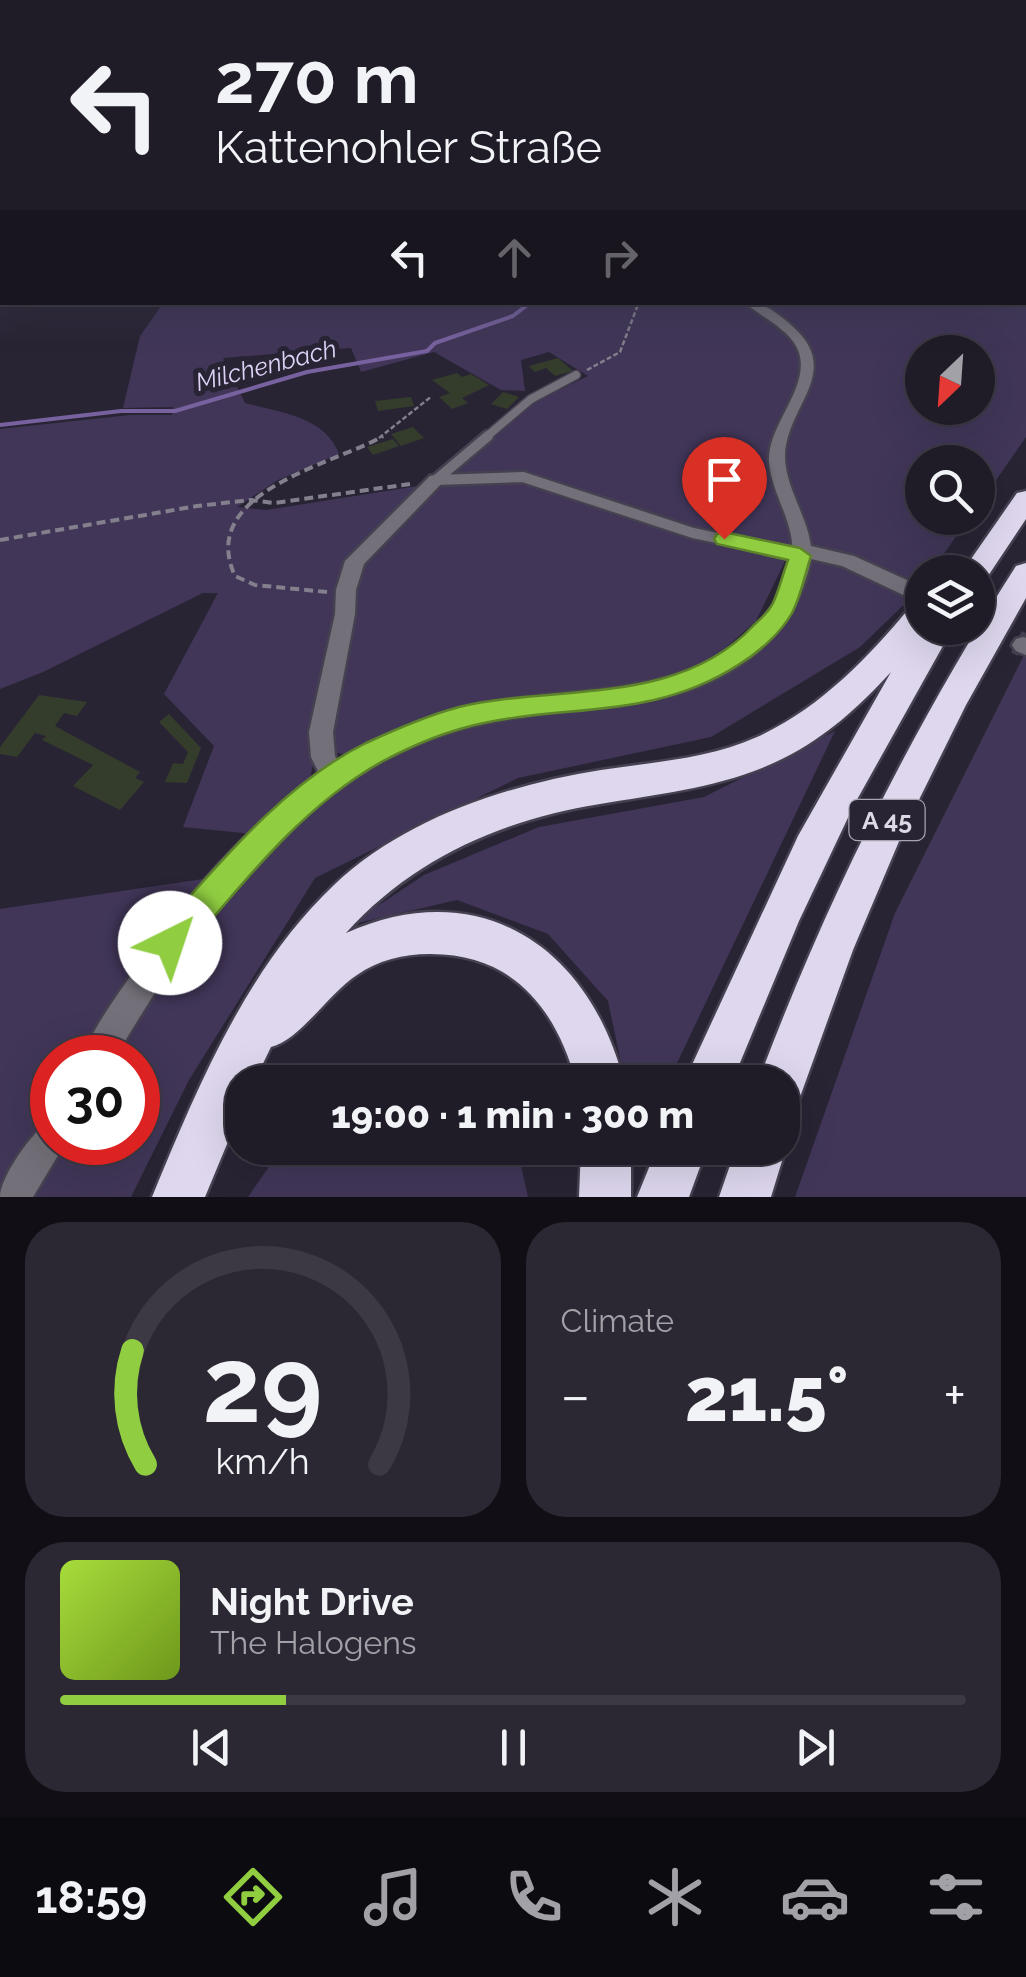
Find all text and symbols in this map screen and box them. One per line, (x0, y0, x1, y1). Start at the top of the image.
text: 270 m (215, 37, 419, 119)
icon: left (50, 40, 180, 170)
text: Kattenohler Straße (215, 121, 602, 174)
icon: left (382, 230, 437, 285)
icon: ahead (487, 230, 542, 285)
icon: right (592, 230, 647, 285)
water label: Milchenbach (192, 333, 340, 397)
north arrow (905, 335, 995, 425)
map controls (905, 335, 995, 645)
pin (682, 437, 767, 540)
button: search (905, 445, 995, 535)
icon: arrive (697, 452, 752, 507)
button: layers (905, 555, 995, 645)
road number: A 45 (850, 800, 924, 840)
position arrow (118, 891, 222, 995)
speed limit sign: 30 (30, 1035, 160, 1165)
text: 19:00 · 1 min · 300 m (331, 1092, 694, 1137)
text: Climate (561, 1302, 674, 1339)
text: 29 (203, 1324, 323, 1446)
text: 21.5° (685, 1350, 849, 1439)
text: − (561, 1363, 590, 1428)
text: + (943, 1363, 966, 1428)
text: km/h (216, 1440, 310, 1482)
text: Night Drive (210, 1579, 414, 1624)
text: The Halogens (210, 1624, 416, 1661)
icon: previous (184, 1720, 239, 1775)
icon: pause (486, 1720, 541, 1775)
icon: next (788, 1720, 843, 1775)
icon: directions (218, 1862, 288, 1932)
icon: music (358, 1862, 428, 1932)
icon: phone (499, 1862, 569, 1932)
icon: climate (640, 1862, 710, 1932)
icon: car (780, 1862, 850, 1932)
icon: filters (921, 1862, 991, 1932)
text: 18:59 (35, 1871, 147, 1924)

